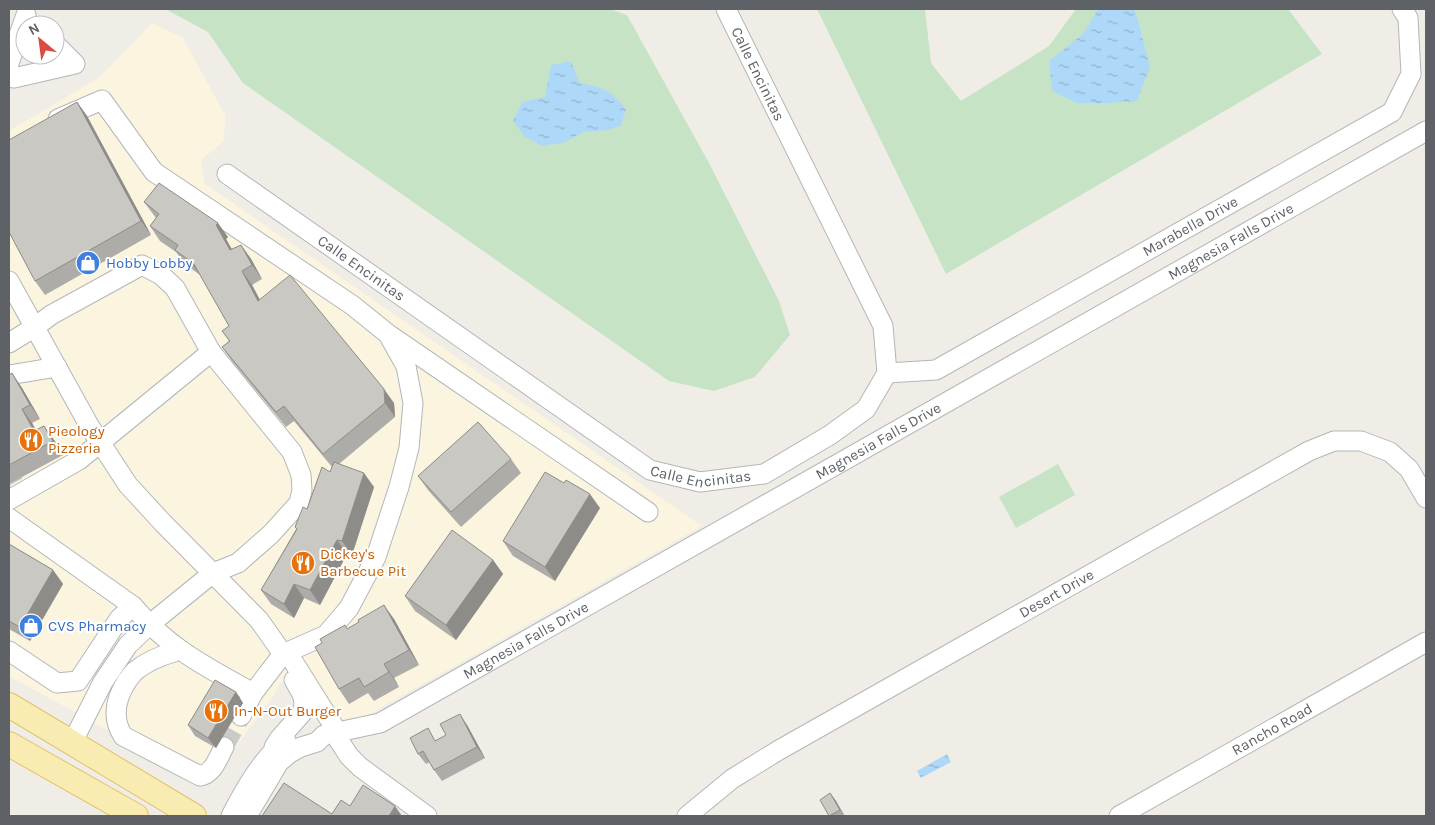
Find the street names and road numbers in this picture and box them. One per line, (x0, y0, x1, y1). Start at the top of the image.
street label: Calle Encinitas (728, 24, 788, 124)
street label: Marabella Drive (1139, 192, 1241, 260)
street label: Magnesia Falls Drive (1165, 199, 1297, 284)
street label: Calle Encinitas (314, 231, 408, 305)
street label: Magnesia Falls Drive (812, 398, 944, 484)
street label: Calle Encinitas (648, 461, 752, 492)
street label: Desert Drive (1016, 565, 1097, 622)
street label: Magnesia Falls Drive (460, 598, 592, 683)
street label: Rancho Road (1229, 699, 1316, 759)

